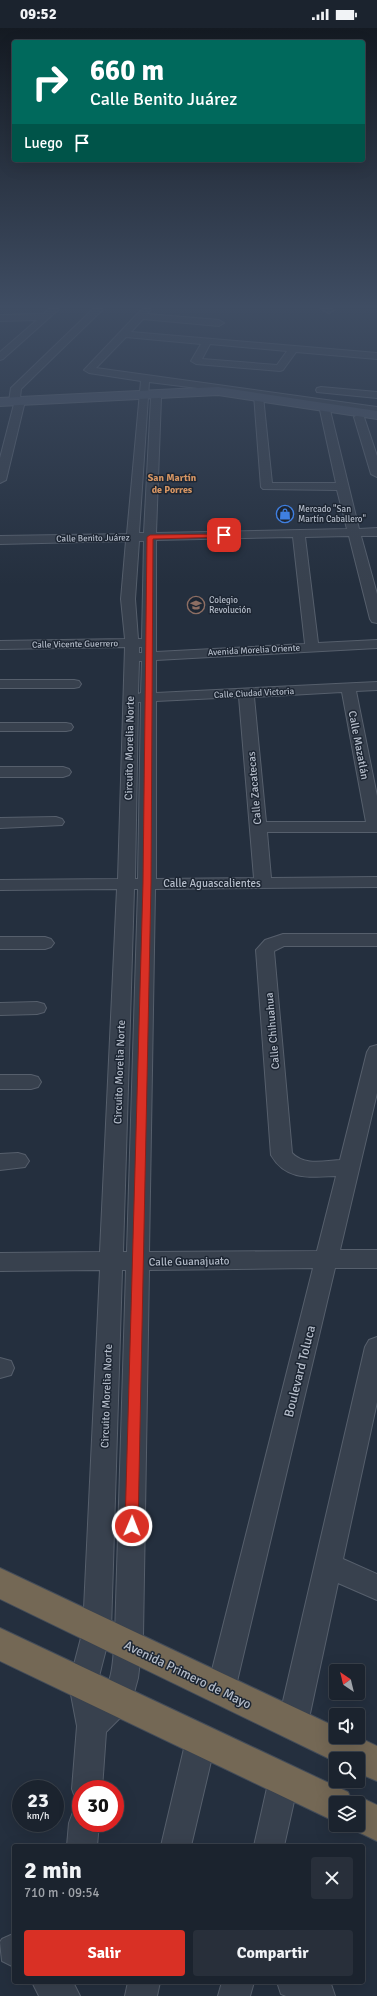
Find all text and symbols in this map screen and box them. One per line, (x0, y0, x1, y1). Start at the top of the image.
text: 09:52 (20, 5, 57, 23)
text: 660 m (90, 54, 164, 88)
icon: right (24, 56, 76, 108)
text: Calle Benito Juárez (90, 88, 237, 110)
icon: arrive (71, 132, 93, 154)
text: Luego (24, 134, 63, 152)
district label: San Martín de Porres (148, 472, 197, 496)
shop icon: Mercado "San Martín Caballero" (275, 504, 295, 524)
place label: Mercado "San Martín Caballero" (298, 504, 367, 525)
pin (207, 518, 241, 552)
icon: arrive (213, 524, 235, 546)
street label: Calle Benito Juárez (56, 532, 130, 545)
school or university icon: Colegio Revolución (186, 595, 206, 615)
place label: Colegio Revolución (209, 595, 251, 616)
street label: Calle Vicente Guerrero (32, 638, 119, 651)
street label: Avenida Morelia Oriente (208, 643, 301, 658)
street label: Calle Ciudad Victoria (214, 686, 295, 701)
street label: Circuito Morelia Norte (122, 696, 137, 800)
street label: Calle Mazatlán (345, 710, 372, 781)
street label: Calle Zacatecas (245, 751, 264, 825)
street label: Calle Aguascalientes (163, 877, 261, 890)
street label: Calle Chihuahua (263, 992, 282, 1070)
street label: Circuito Morelia Norte (111, 1020, 128, 1124)
street label: Calle Guanajuato (149, 1254, 230, 1269)
street label: Boulevard Toluca (281, 1324, 319, 1419)
street label: Circuito Morelia Norte (98, 1344, 115, 1448)
position arrow (111, 1505, 153, 1547)
street label: Avenida Primero de Mayo (121, 1637, 254, 1713)
north arrow (329, 1664, 365, 1700)
map controls (329, 1664, 365, 1832)
button: sound (329, 1708, 365, 1744)
button: search (329, 1752, 365, 1788)
speed limit sign: 30 (72, 1780, 124, 1832)
text: 23 (27, 1788, 49, 1813)
button: layers (329, 1796, 365, 1832)
text: km/h (27, 1810, 49, 1822)
text: 2 min (24, 1855, 82, 1885)
button: close (311, 1857, 353, 1899)
text: 710 m · 09:54 (24, 1885, 100, 1901)
button: Salir (24, 1930, 185, 1976)
button: Compartir (193, 1930, 353, 1976)

